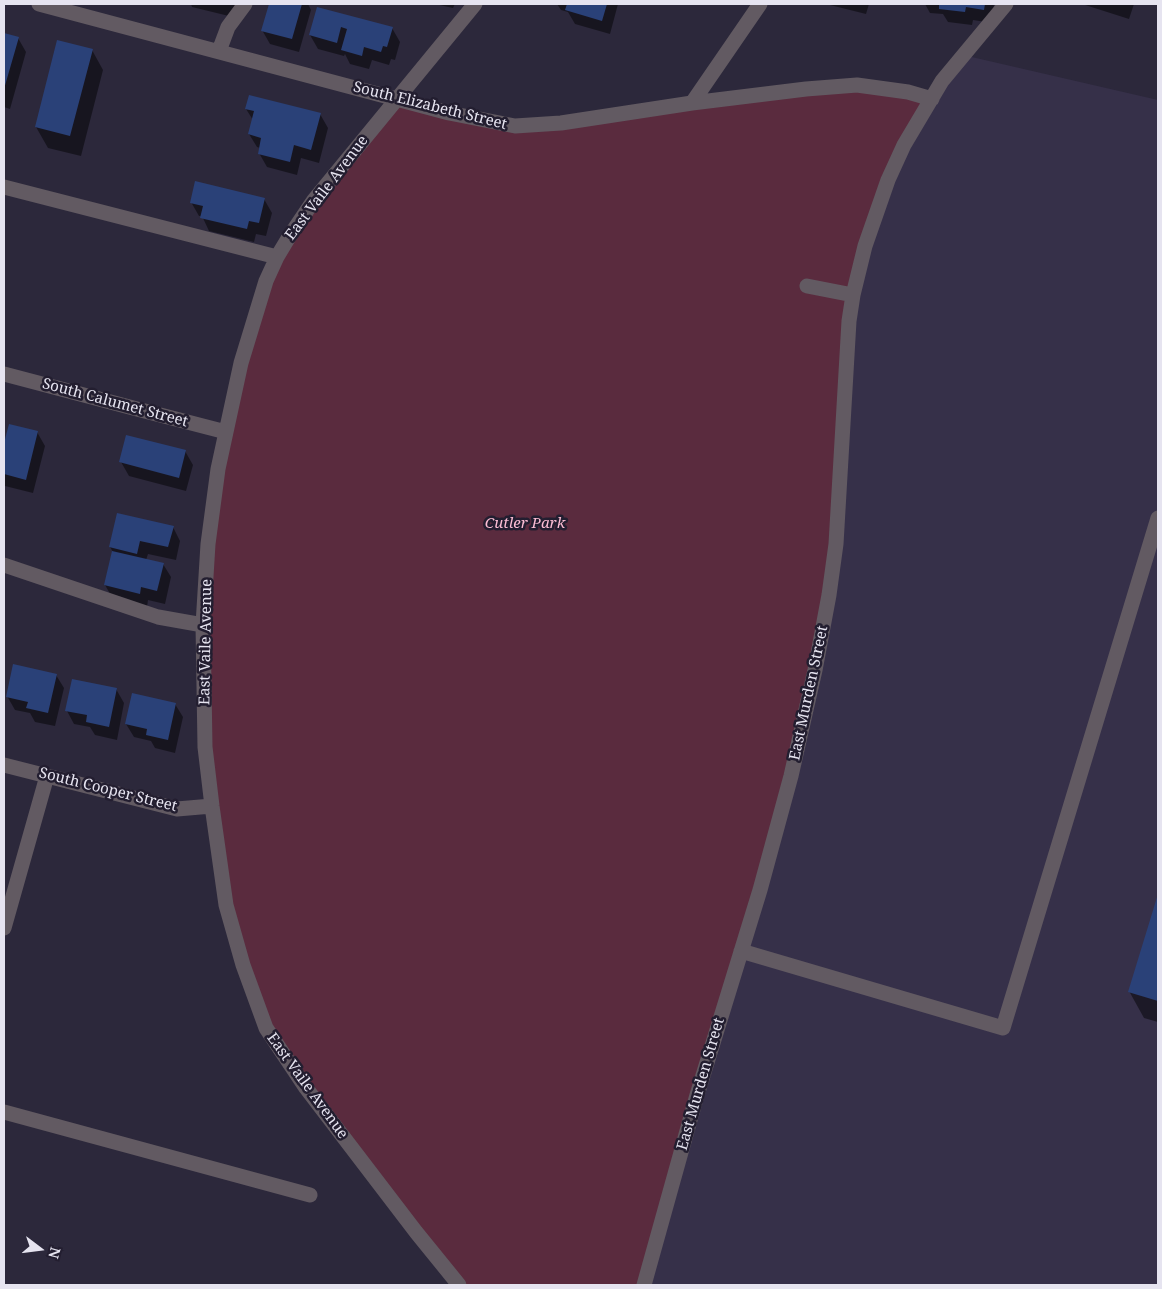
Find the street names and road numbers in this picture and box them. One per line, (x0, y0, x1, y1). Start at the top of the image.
street label: South Elizabeth Street (351, 78, 509, 134)
street label: East Vaile Avenue (282, 132, 372, 244)
street label: South Calumet Street (40, 375, 190, 431)
street label: East Vaile Avenue (196, 579, 216, 705)
street label: East Murden Street (786, 624, 832, 762)
street label: South Cooper Street (37, 764, 179, 816)
street label: East Murden Street (673, 1016, 729, 1152)
street label: East Vaile Avenue (263, 1030, 351, 1142)

